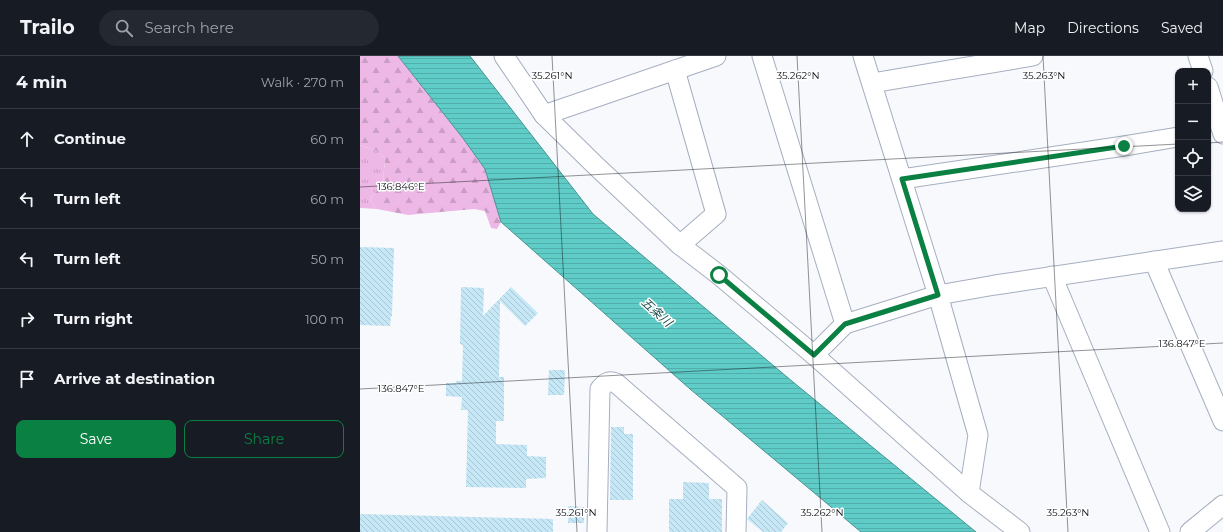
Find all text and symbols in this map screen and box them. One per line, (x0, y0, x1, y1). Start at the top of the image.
search box (99, 10, 379, 46)
text: Trailo (20, 16, 75, 39)
icon: search (113, 17, 135, 39)
text: Search here (145, 18, 234, 37)
text: Map (1014, 19, 1045, 37)
text: Directions (1067, 19, 1139, 37)
text: Saved (1161, 19, 1203, 37)
map controls (1175, 68, 1211, 212)
button: + (1175, 68, 1211, 104)
text: 35.261°N (531, 69, 573, 82)
text: 35.262°N (776, 69, 820, 82)
text: 35.263°N (1023, 69, 1065, 82)
text: 4 min (16, 72, 67, 92)
text: Walk · 270 m (261, 74, 344, 90)
button: − (1175, 104, 1211, 140)
icon: ahead (16, 128, 38, 150)
text: Continue (54, 129, 126, 148)
text: 60 m (310, 131, 344, 147)
route end (1115, 137, 1133, 155)
button: locate (1175, 140, 1211, 176)
button: layers (1175, 176, 1211, 212)
text: 136.846°E (377, 180, 425, 193)
icon: left (16, 188, 38, 210)
text: Turn left (54, 189, 121, 208)
text: 60 m (310, 191, 344, 207)
icon: left (16, 248, 38, 270)
text: Turn left (54, 249, 121, 268)
text: 50 m (311, 251, 344, 267)
route start (710, 266, 728, 284)
water label: 五条川 (639, 294, 677, 331)
icon: right (16, 308, 38, 330)
text: Turn right (54, 309, 133, 328)
text: 100 m (305, 311, 344, 327)
text: 136.847°E (1159, 337, 1206, 350)
icon: arrive (16, 368, 38, 390)
text: Arrive at destination (54, 369, 215, 388)
text: 136.847°E (378, 382, 425, 395)
button: Save (16, 420, 176, 458)
button: Share (184, 420, 344, 458)
text: 35.261°N (555, 506, 597, 519)
text: 35.262°N (800, 506, 844, 519)
text: 35.263°N (1047, 506, 1089, 519)

